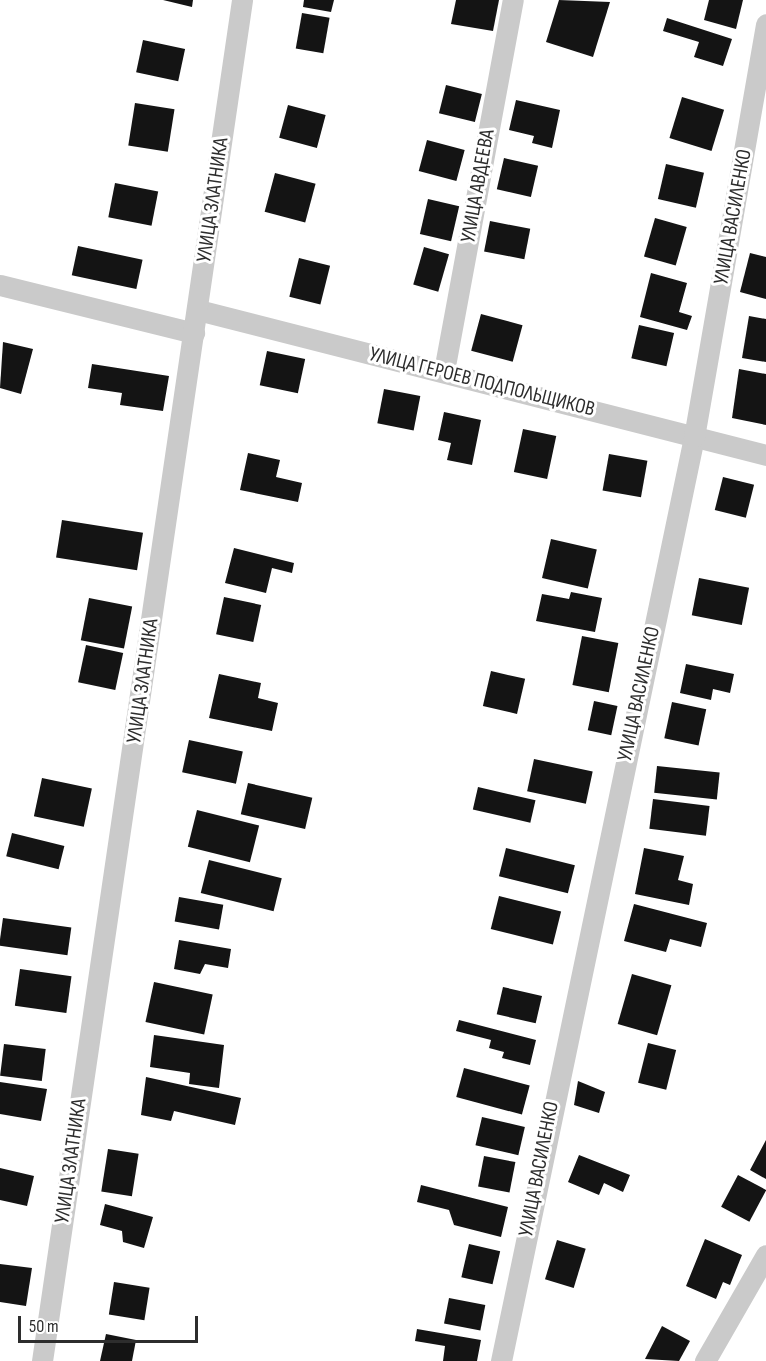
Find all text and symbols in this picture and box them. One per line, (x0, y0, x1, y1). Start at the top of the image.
street label: УЛИЦА АВДЕЕВА (456, 127, 500, 245)
street label: УЛИЦА ЗЛАТНИКА (192, 136, 234, 264)
street label: УЛИЦА ВАСИЛЕНКО (709, 147, 757, 287)
street label: УЛИЦА ГЕРОЕВ ПОДПОЛЬЩИКОВ (367, 342, 597, 422)
street label: УЛИЦА ЗЛАТНИКА (122, 617, 164, 745)
street label: УЛИЦА ВАСИЛЕНКО (612, 624, 666, 764)
street label: УЛИЦА ЗЛАТНИКА (50, 1097, 92, 1225)
street label: УЛИЦА ВАСИЛЕНКО (514, 1099, 564, 1239)
scale bar (21, 1304, 201, 1342)
text: 50 m (29, 1316, 59, 1337)

